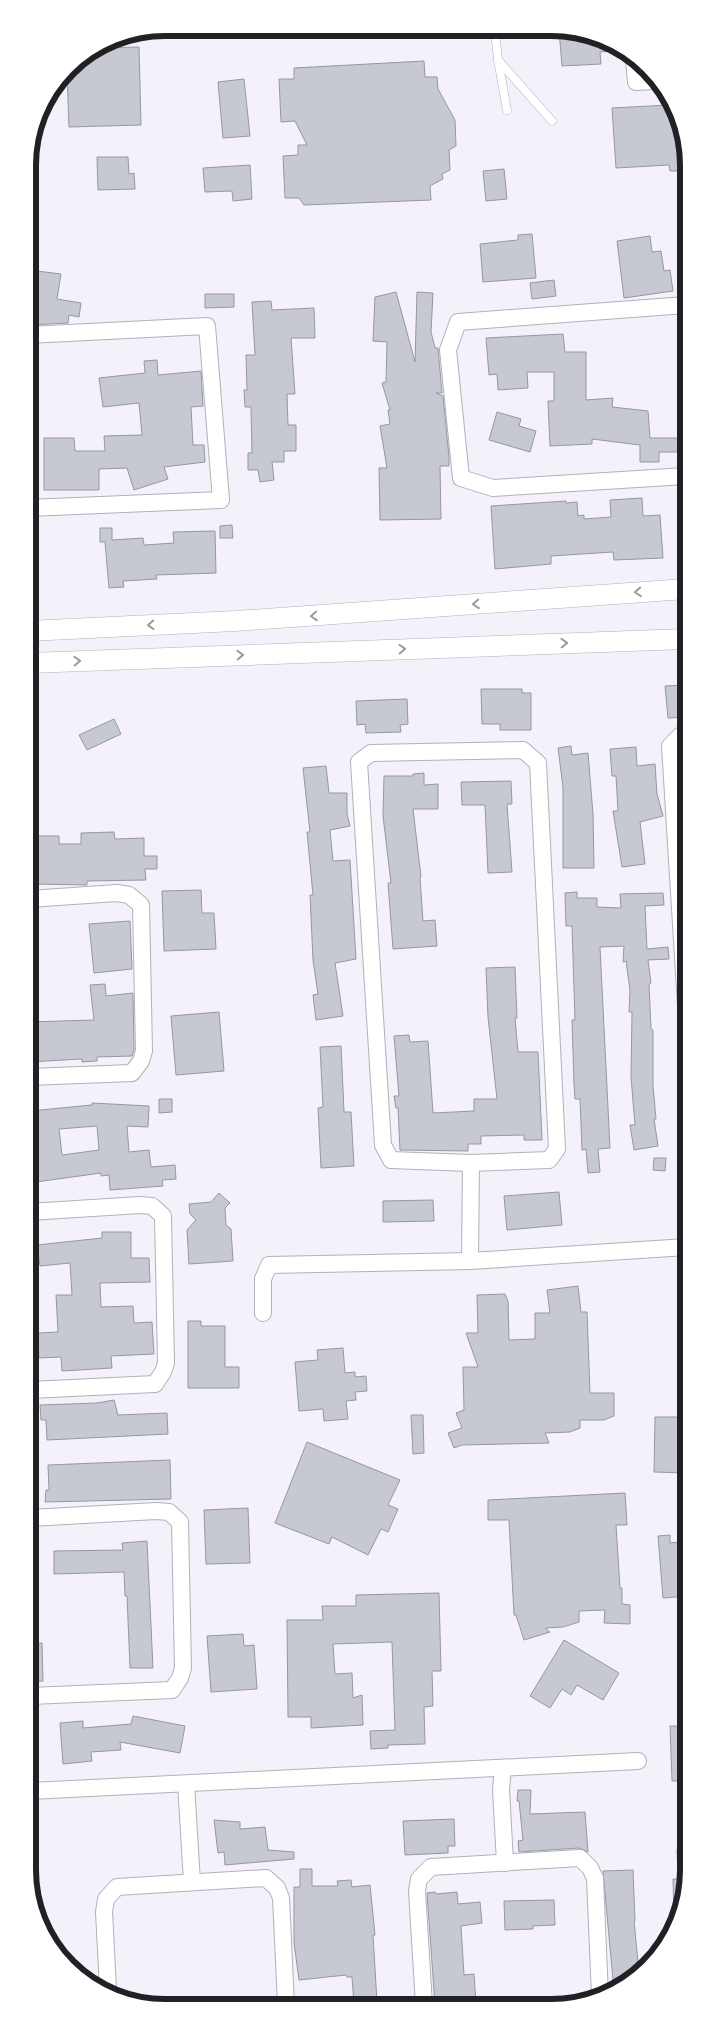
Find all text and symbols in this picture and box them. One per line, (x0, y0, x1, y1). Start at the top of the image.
one-way arrow (634, 587, 642, 598)
one-way arrow (471, 598, 479, 609)
one-way arrow (309, 610, 317, 621)
one-way arrow (147, 620, 155, 631)
one-way arrow (561, 638, 569, 649)
one-way arrow (398, 644, 406, 655)
one-way arrow (236, 650, 244, 660)
one-way arrow (74, 656, 81, 666)

